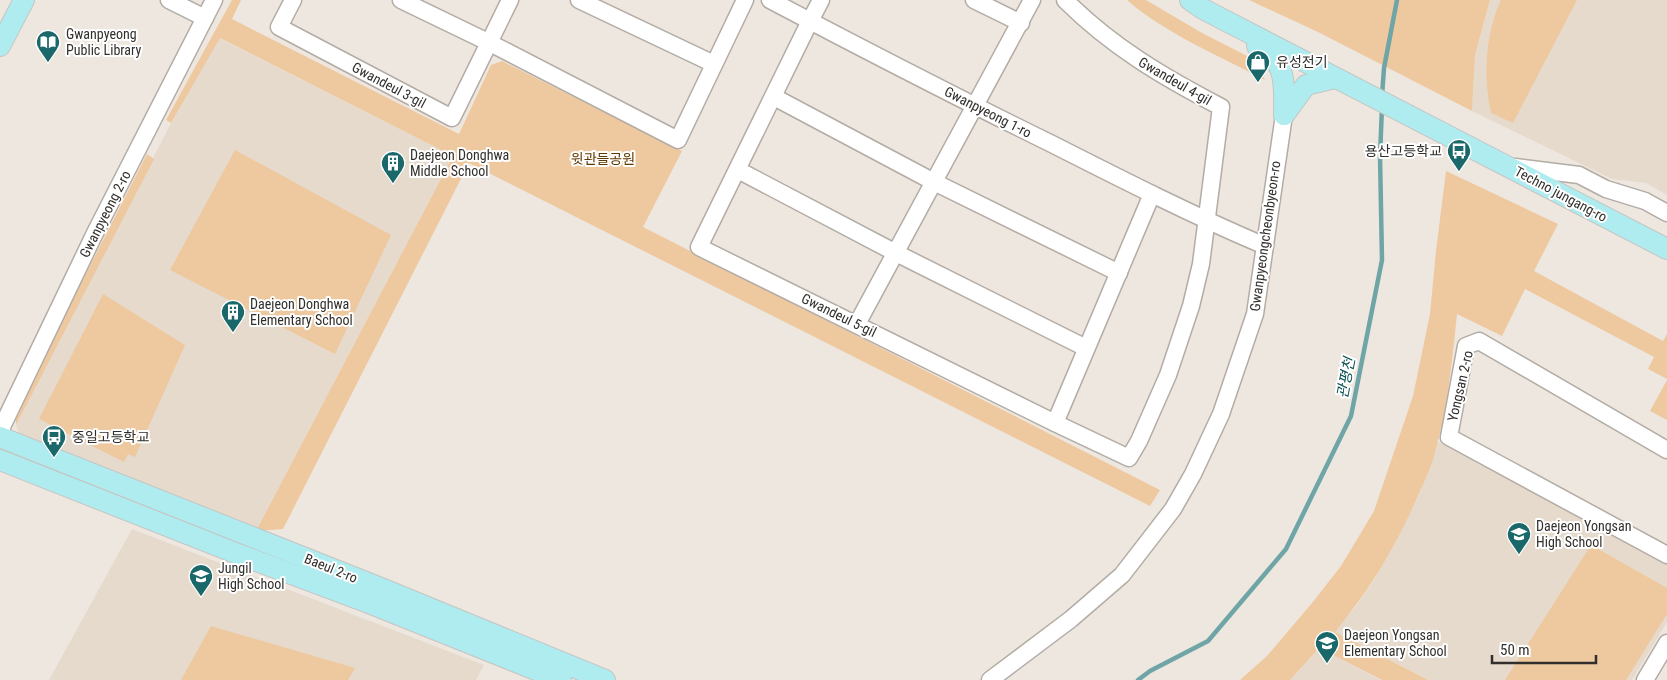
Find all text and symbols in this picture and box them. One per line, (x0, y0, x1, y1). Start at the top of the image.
place label: Gwanpyeong Public Library (66, 26, 141, 58)
library icon: Gwanpyeong Public Library (35, 29, 61, 63)
shop icon: 유성전기 (1245, 49, 1271, 83)
street label: Gwandeul 4-gil (1136, 54, 1214, 108)
place label: 유성전기 (1276, 54, 1328, 70)
street label: Gwandeul 3-gil (349, 59, 429, 111)
street label: Gwanpyeong 1-ro (942, 83, 1034, 141)
bus stop icon: 용산고등학교 (1446, 138, 1472, 172)
place label: 용산고등학교 (1365, 143, 1442, 159)
place label: Daejeon Donghwa Middle School (410, 147, 509, 179)
building icon: Daejeon Donghwa Middle School (380, 150, 406, 184)
park label: 윗관들공원 (571, 151, 635, 167)
street label: Gwanpyeongcheonbyeon-ro (1247, 160, 1283, 312)
street label: Techno jungang-ro (1512, 163, 1610, 225)
street label: Gwanpyeong 2-ro (76, 168, 134, 260)
street label: Gwandeul 5-gil (799, 290, 879, 340)
place label: Daejeon Donghwa Elementary School (250, 296, 353, 328)
building icon: Daejeon Donghwa Elementary School (220, 299, 246, 333)
street label: Yongsan 2-ro (1444, 349, 1476, 423)
water label: 관평천 (1333, 354, 1359, 400)
bus stop icon: 중일고등학교 (41, 424, 67, 458)
place label: 중일고등학교 (72, 429, 149, 445)
place label: Daejeon Yongsan High School (1536, 518, 1631, 550)
school or university icon: Daejeon Yongsan High School (1506, 521, 1532, 555)
street label: Baeul 2-ro (302, 550, 360, 586)
place label: Jungil High School (218, 560, 285, 592)
school or university icon: Jungil High School (188, 563, 214, 597)
place label: Daejeon Yongsan Elementary School (1344, 627, 1447, 659)
school or university icon: Daejeon Yongsan Elementary School (1314, 630, 1340, 664)
scale bar (1492, 632, 1596, 664)
text: 50 m (1500, 641, 1530, 659)

